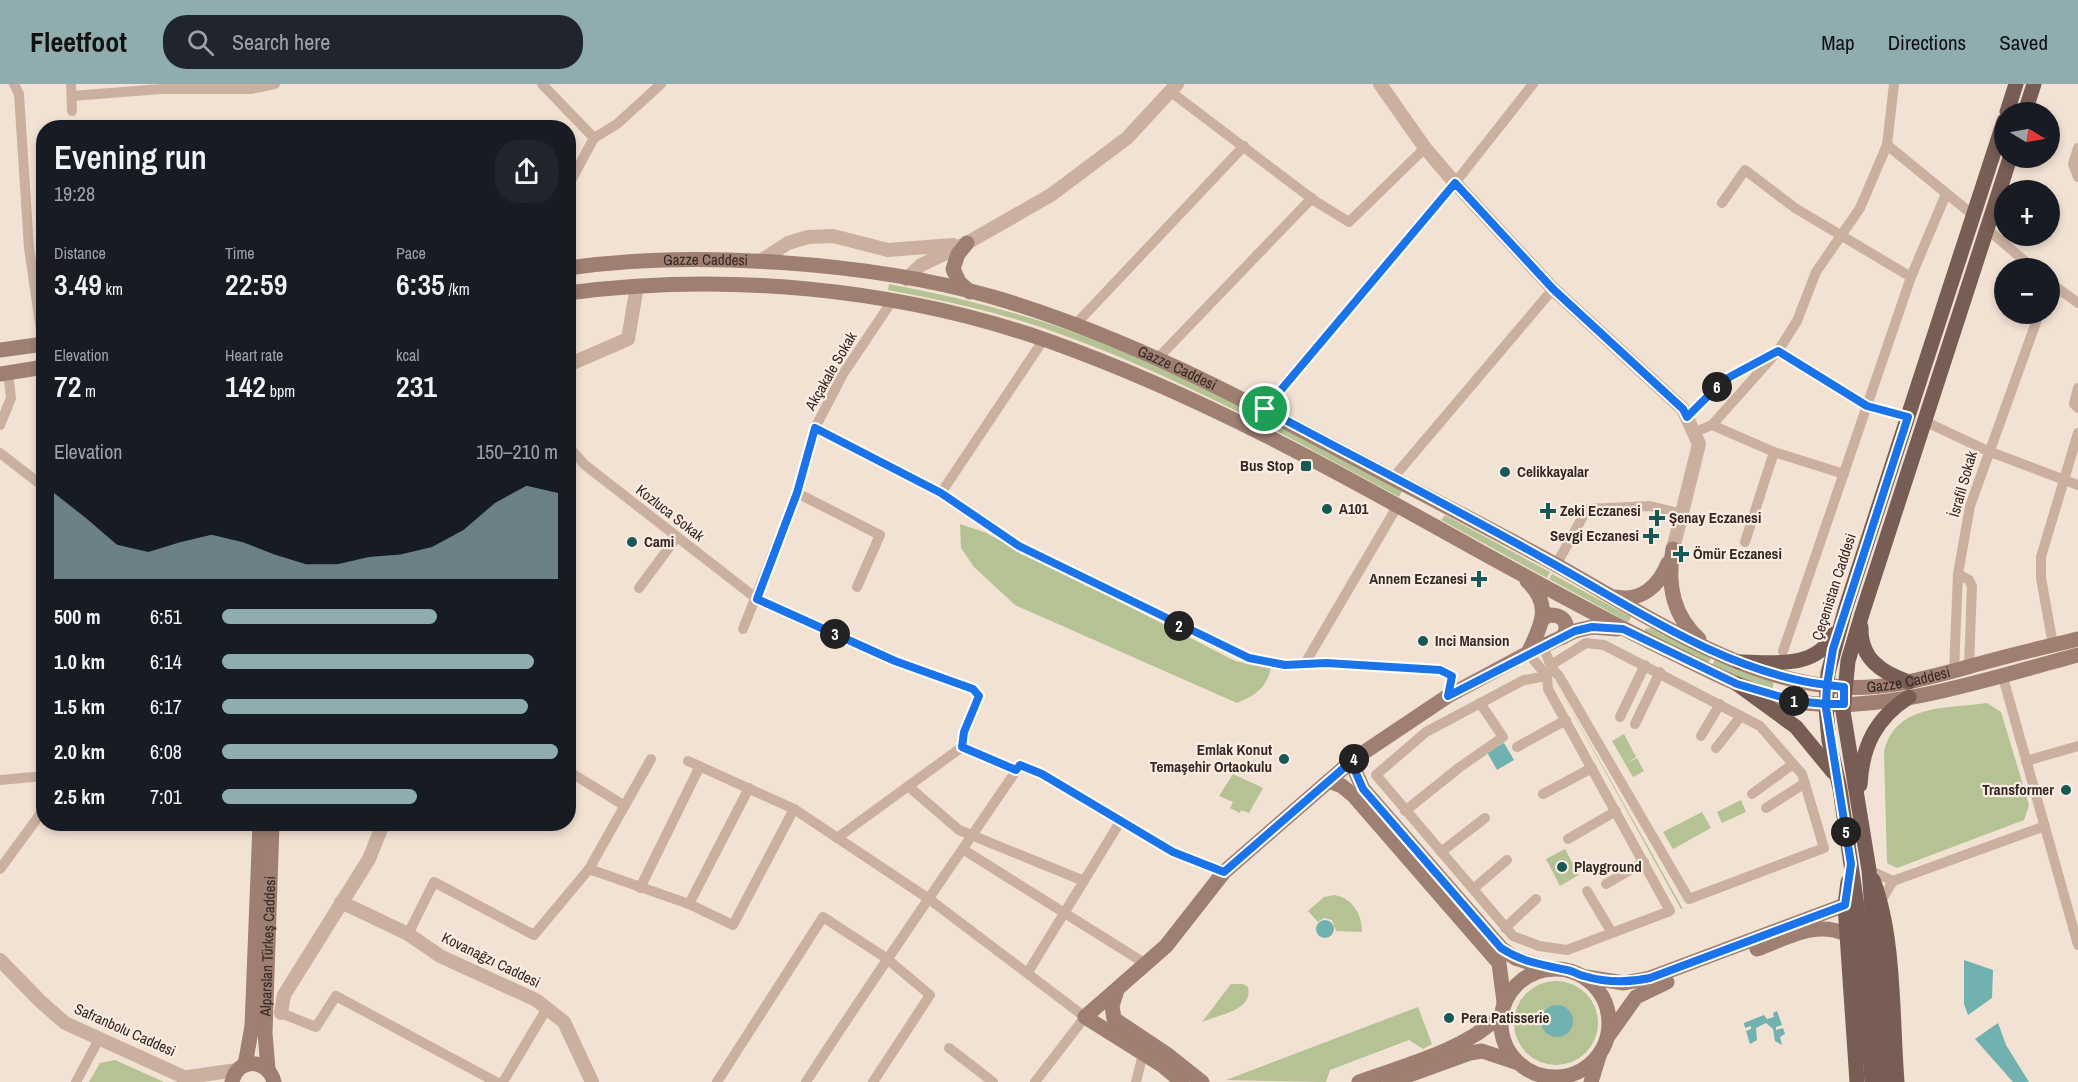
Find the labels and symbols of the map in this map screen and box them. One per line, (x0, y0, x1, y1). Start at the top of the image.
north arrow (1994, 102, 2060, 168)
street label: Gazze Caddesi (663, 249, 748, 271)
street label: Akçakale Sokak (799, 327, 862, 415)
street label: Gazze Caddesi (1134, 340, 1220, 395)
pin: 6 (1702, 372, 1732, 402)
pin (1239, 383, 1290, 434)
street label: İsrafil Sokak (1943, 448, 1982, 519)
place label: Bus Stop (1240, 455, 1294, 476)
marker: Bus Stop (1299, 459, 1313, 473)
place label: Celikkayalar (1517, 461, 1589, 482)
marker: Celikkayalar (1498, 465, 1512, 479)
street label: Kozluca Sokak (632, 479, 709, 546)
place label: A101 (1339, 498, 1369, 519)
place label: Zeki Eczanesi (1560, 500, 1641, 521)
marker: A101 (1320, 502, 1334, 516)
marker: Zeki Eczanesi (1541, 504, 1555, 518)
place label: Şenay Eczanesi (1669, 507, 1761, 528)
marker: Şenay Eczanesi (1650, 511, 1664, 525)
place label: Sevgi Eczanesi (1550, 525, 1639, 546)
marker: Sevgi Eczanesi (1644, 529, 1658, 543)
place label: Cami (644, 531, 674, 552)
street label: Çeçenistan Caddesi (1806, 531, 1861, 643)
marker: Cami (625, 535, 639, 549)
place label: Ömür Eczanesi (1693, 543, 1782, 564)
marker: Ömür Eczanesi (1674, 547, 1688, 561)
place label: Annem Eczanesi (1369, 568, 1467, 589)
marker: Annem Eczanesi (1472, 572, 1486, 586)
pin: 2 (1164, 611, 1194, 641)
pin: 3 (820, 619, 850, 649)
place label: Inci Mansion (1435, 630, 1510, 651)
marker: Inci Mansion (1416, 634, 1430, 648)
street label: Gazze Caddesi (1866, 661, 1952, 697)
pin: 1 (1779, 686, 1809, 716)
place label: Emlak Konut Temaşehir Ortaokulu (1150, 739, 1272, 777)
pin: 4 (1339, 744, 1369, 774)
marker: Emlak Konut Temaşehir Ortaokulu (1277, 752, 1291, 766)
place label: Transformer (1982, 779, 2054, 800)
marker: Transformer (2059, 783, 2073, 797)
pin: 5 (1831, 817, 1861, 847)
place label: Playground (1574, 856, 1642, 877)
marker: Playground (1555, 860, 1569, 874)
street label: Alparslan Türkeş Caddesi (255, 876, 280, 1018)
street label: Kovanağzı Caddesi (438, 927, 544, 993)
street label: Safranbolu Caddesi (71, 998, 179, 1061)
place label: Pera Patisserie (1461, 1007, 1549, 1028)
marker: Pera Patisserie (1442, 1011, 1456, 1025)

